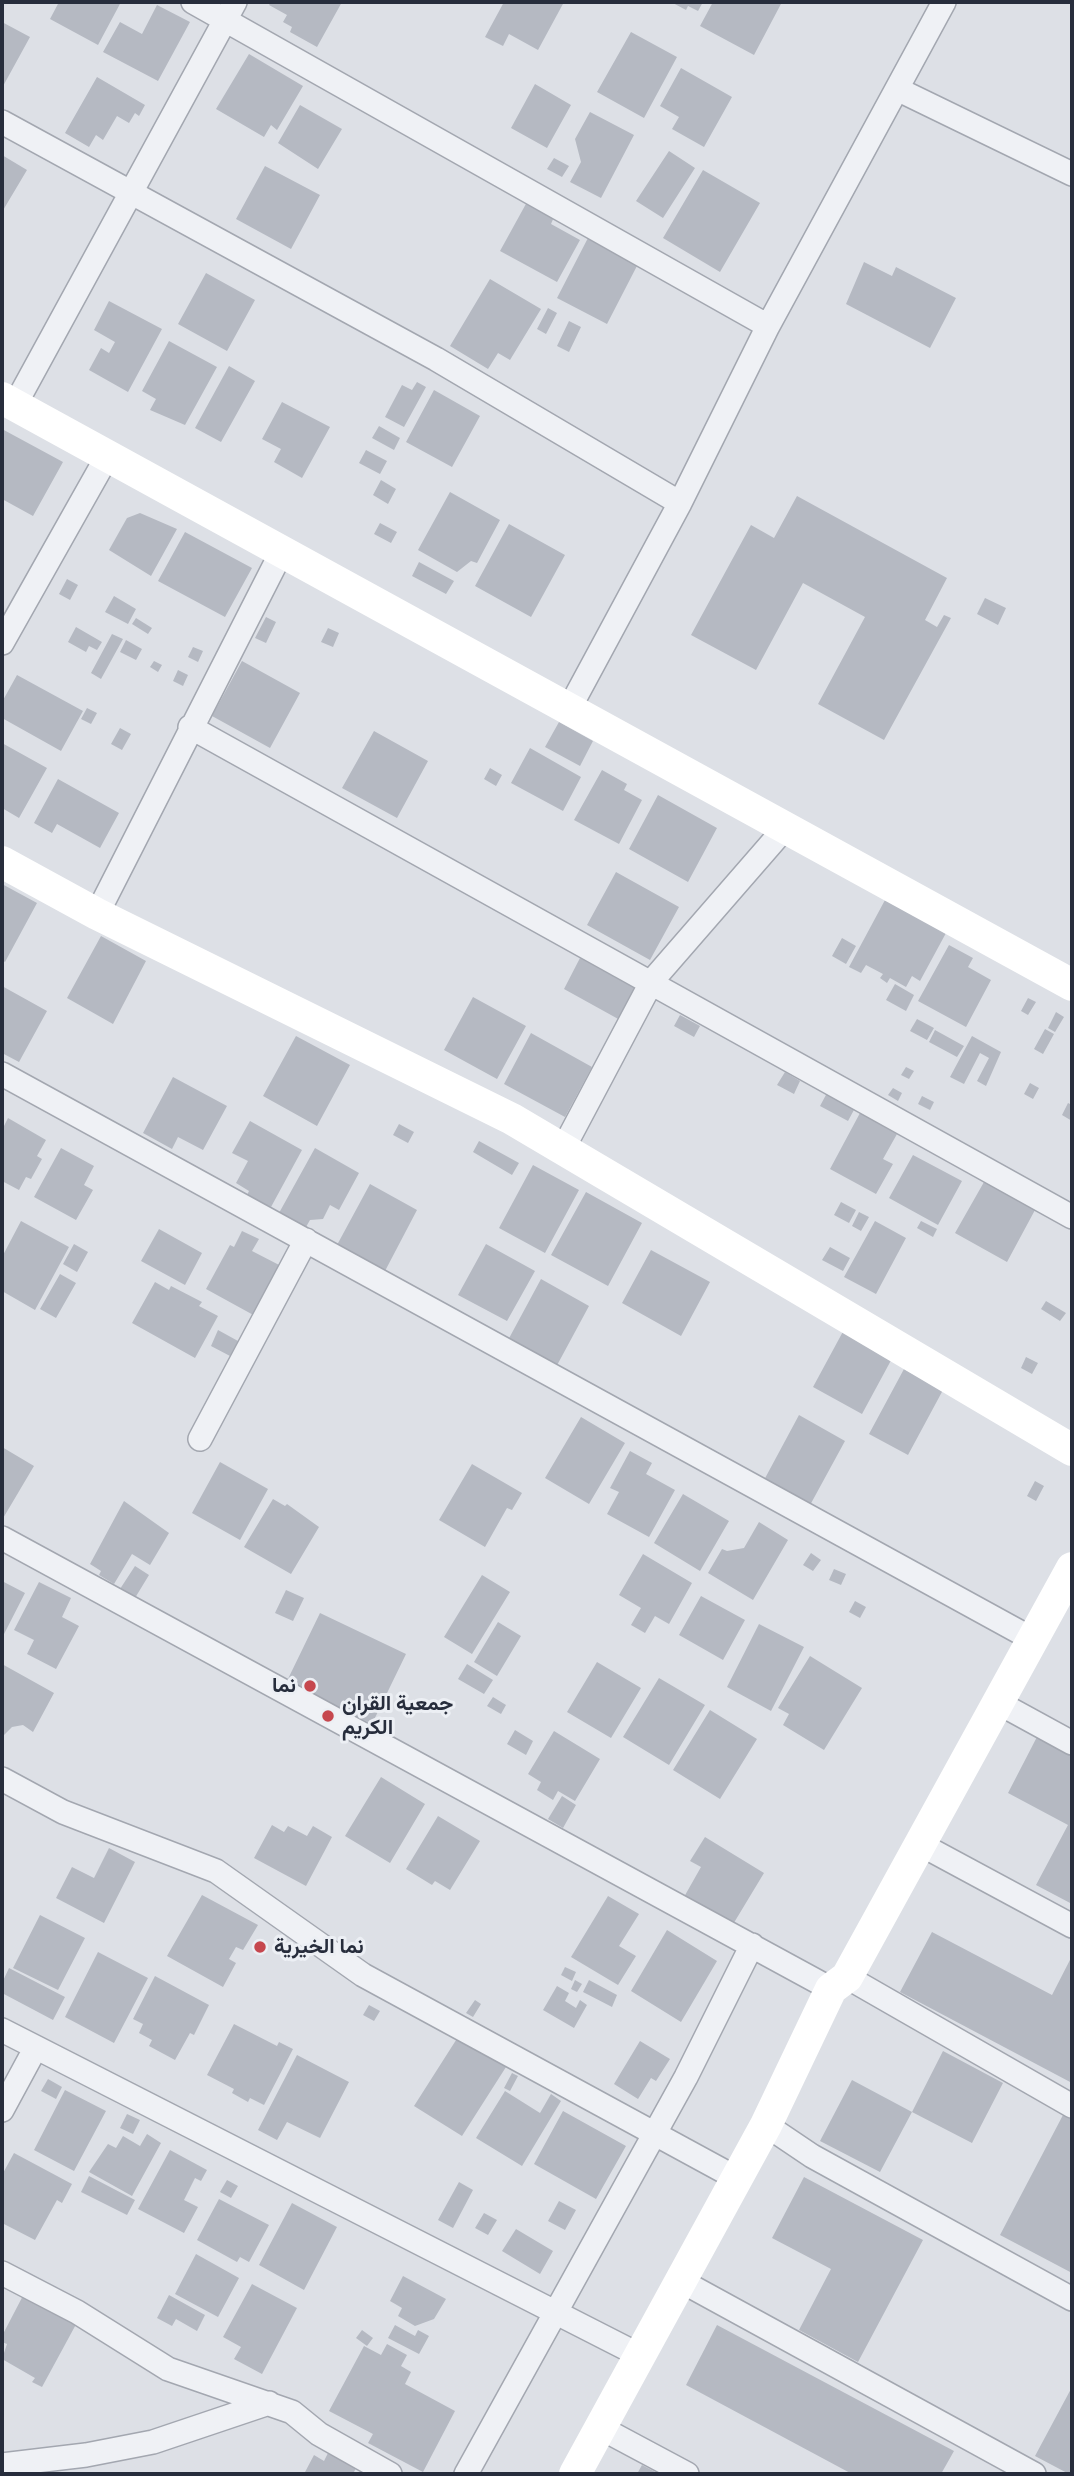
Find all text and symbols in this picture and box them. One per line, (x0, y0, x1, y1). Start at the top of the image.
place label: نما (272, 1673, 296, 1699)
marker: نما (302, 1678, 318, 1694)
place label: جمعية القران الكريم (342, 1691, 453, 1741)
marker: جمعية القران الكريم (320, 1708, 336, 1724)
place label: نما الخيرية (274, 1934, 364, 1960)
marker: نما الخيرية (252, 1939, 268, 1955)

